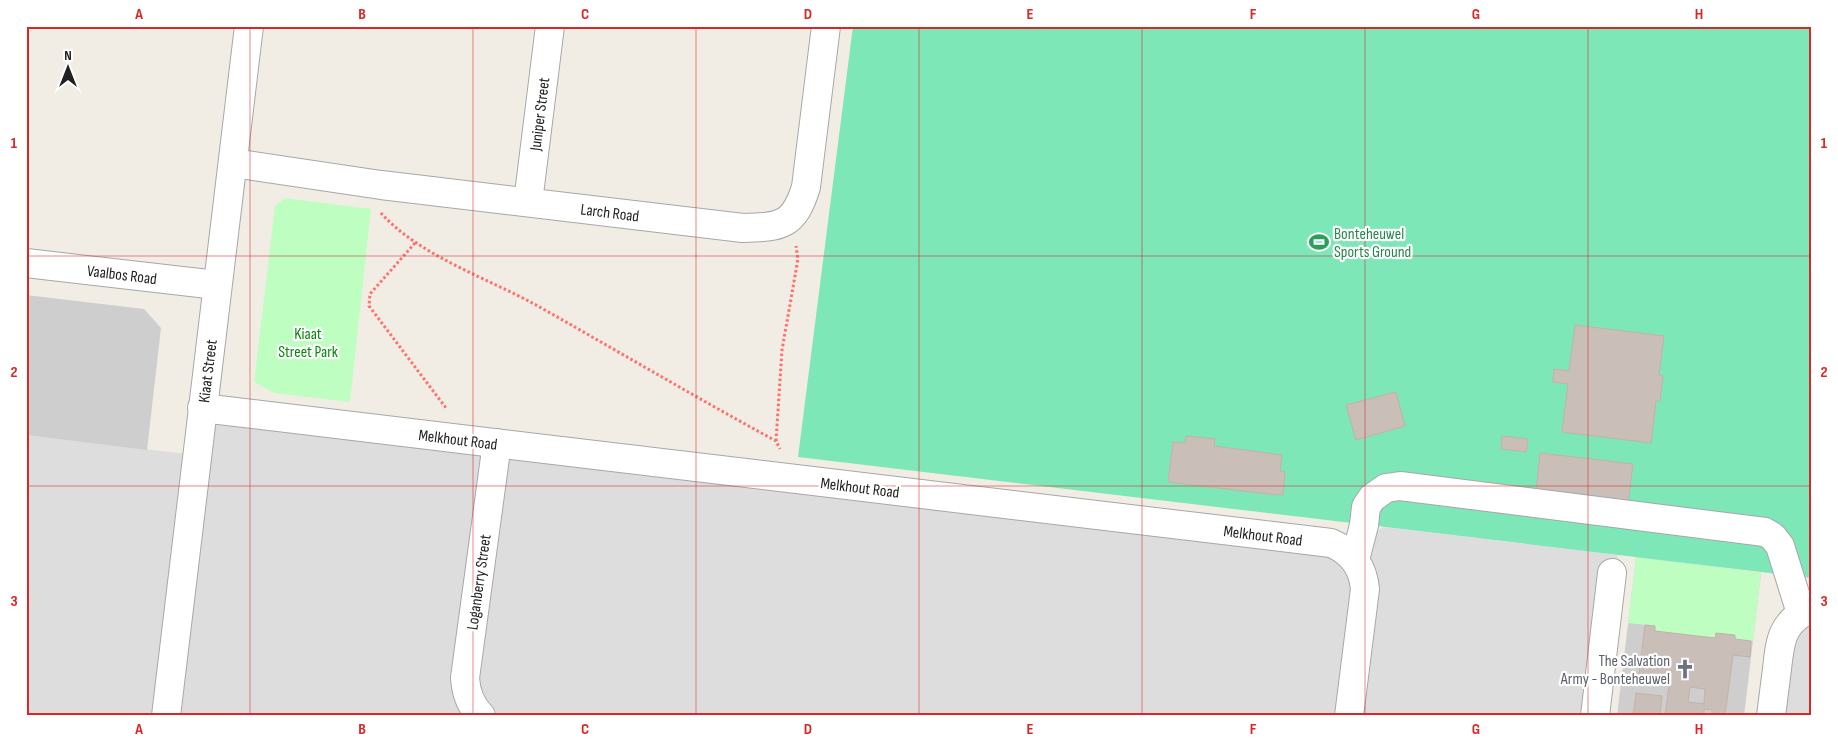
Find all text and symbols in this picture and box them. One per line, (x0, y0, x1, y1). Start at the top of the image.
text: A (134, 5, 143, 24)
text: B (358, 5, 366, 24)
text: C (581, 5, 589, 24)
text: D (804, 5, 812, 24)
text: E (1027, 5, 1034, 24)
text: F (1250, 5, 1257, 24)
text: G (1472, 5, 1480, 24)
text: H (1695, 5, 1703, 24)
north arrow (42, 42, 92, 92)
text: N (64, 47, 72, 64)
street label: Juniper Street (526, 76, 554, 153)
text: 1 (11, 134, 18, 153)
text: 1 (1821, 134, 1828, 153)
street label: Larch Road (579, 200, 640, 227)
place label: Bonteheuwel Sports Ground (1334, 225, 1411, 262)
sports icon: Bonteheuwel Sports Ground (1308, 231, 1330, 253)
street label: Vaalbos Road (86, 262, 158, 289)
park label: Kiaat Street Park (278, 325, 338, 362)
street label: Kiaat Street (195, 338, 222, 404)
text: 2 (10, 363, 18, 382)
text: 2 (1820, 363, 1828, 382)
street label: Melkhout Road (417, 426, 498, 455)
street label: Melkhout Road (819, 474, 900, 503)
street label: Melkhout Road (1222, 522, 1303, 551)
street label: Loganberry Street (463, 533, 496, 631)
text: 3 (10, 592, 18, 611)
text: 3 (1820, 592, 1828, 611)
place label: The Salvation Army - Bonteheuwel (1560, 652, 1670, 689)
church icon: The Salvation Army - Bonteheuwel (1674, 658, 1696, 680)
text: A (134, 720, 143, 739)
text: B (358, 720, 366, 739)
text: C (581, 720, 589, 739)
text: D (804, 720, 812, 739)
text: E (1027, 720, 1034, 739)
text: F (1250, 720, 1257, 739)
text: G (1472, 720, 1480, 739)
text: H (1695, 720, 1703, 739)

